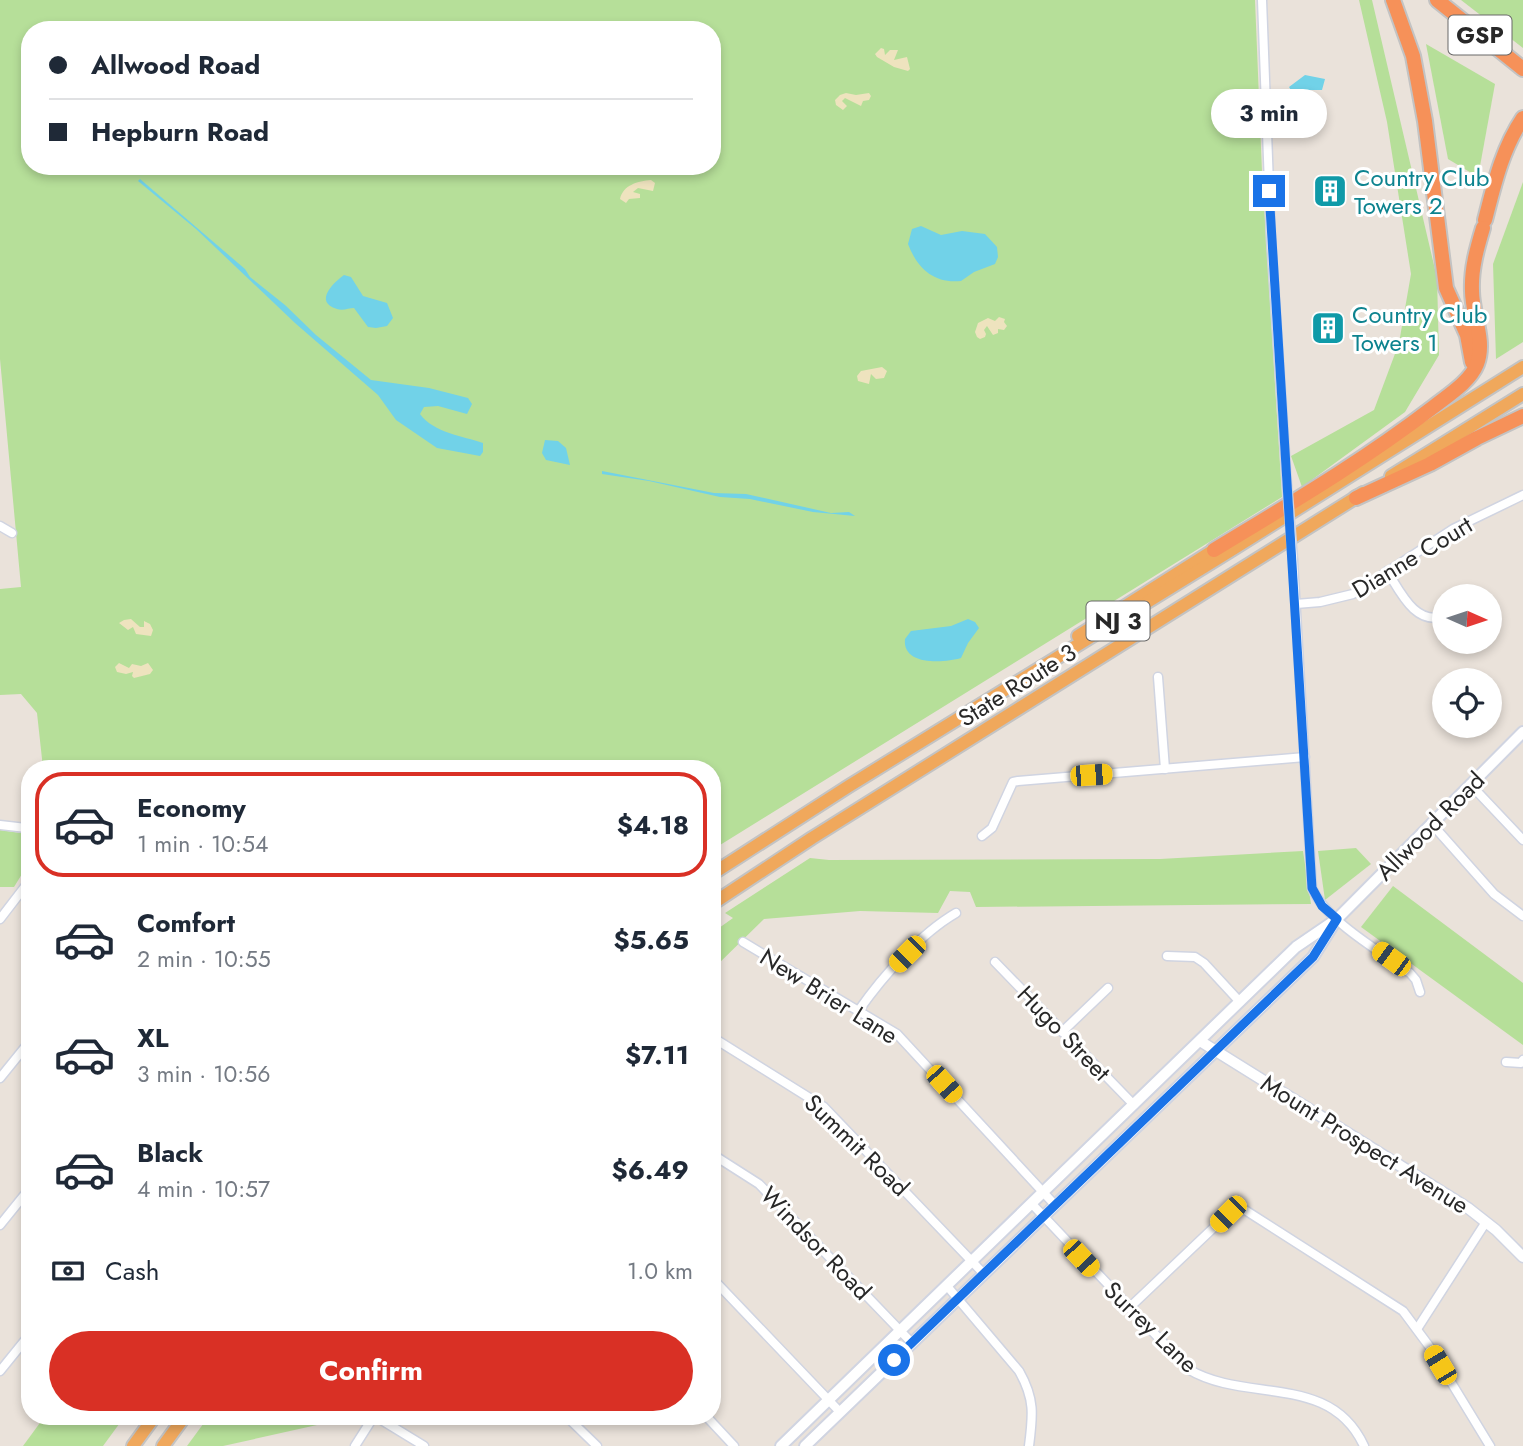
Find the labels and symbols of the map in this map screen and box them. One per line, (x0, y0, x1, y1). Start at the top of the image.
road number: GSP (1448, 16, 1512, 54)
callout: 3 min (1211, 90, 1327, 138)
place label: Country Club Towers 2 (1354, 160, 1489, 223)
building icon: Country Club Towers 2 (1311, 172, 1349, 210)
route end (1253, 175, 1285, 207)
place label: Country Club Towers 1 (1352, 297, 1487, 360)
building icon: Country Club Towers 1 (1309, 309, 1347, 347)
street label: Dianne Court (1345, 507, 1479, 607)
north arrow (1432, 584, 1502, 654)
road number: NJ 3 (1086, 601, 1150, 640)
street label: State Route 3 (951, 635, 1083, 735)
car (1070, 763, 1113, 787)
street label: Allwood Road (1368, 764, 1492, 888)
car (885, 932, 930, 976)
car (1368, 938, 1415, 980)
street label: New Brier Lane (753, 940, 905, 1052)
street label: Hugo Street (1009, 977, 1119, 1089)
car (923, 1061, 966, 1107)
street label: Mount Prospect Avenue (1254, 1066, 1476, 1222)
street label: Summit Road (797, 1086, 917, 1204)
street label: Windsor Road (753, 1178, 879, 1308)
car (1206, 1192, 1251, 1236)
car (1059, 1235, 1104, 1281)
street label: Surrey Lane (1096, 1273, 1206, 1381)
car (1421, 1342, 1460, 1388)
route start (878, 1344, 910, 1376)

